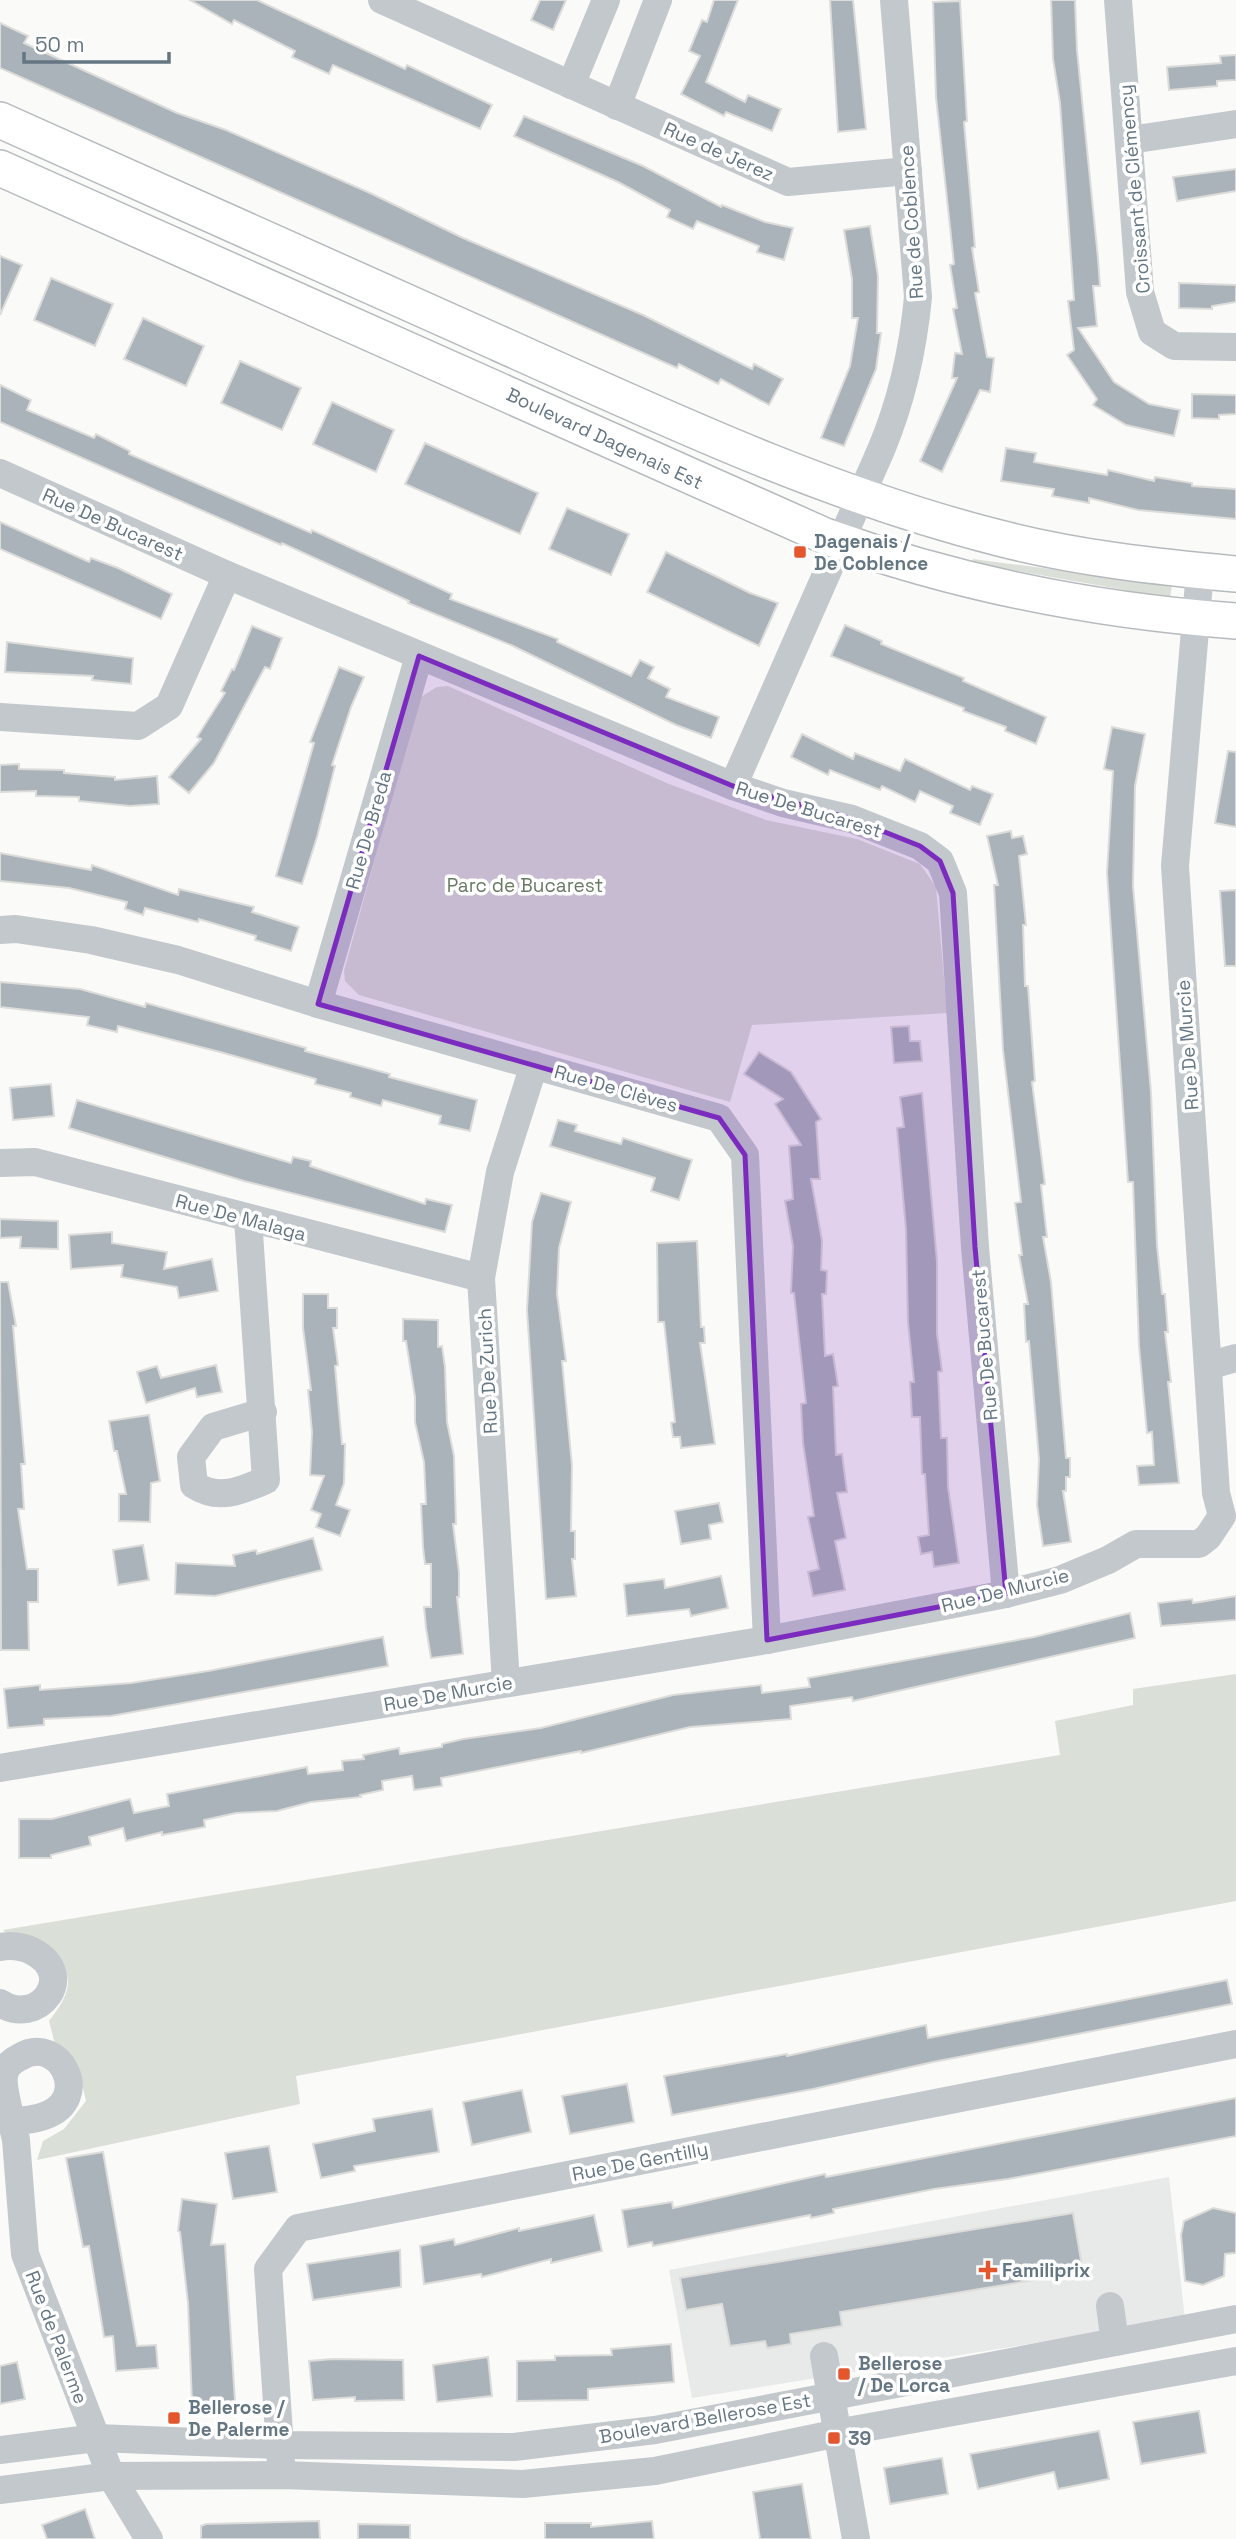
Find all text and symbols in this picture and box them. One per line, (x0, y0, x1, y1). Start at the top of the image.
scale bar (24, 21, 170, 65)
text: 50 m (35, 31, 85, 58)
street label: Croissant de Clémency (1113, 83, 1156, 295)
street label: Rue de Jerez (660, 116, 778, 187)
street label: Rue de Coblence (894, 144, 929, 300)
street label: Boulevard Dagenais Est (502, 382, 707, 495)
street label: Rue De Bucarest (38, 482, 187, 567)
place label: Dagenais / De Coblence (814, 529, 928, 576)
marker: Dagenais / De Coblence (792, 544, 808, 560)
street label: Rue De Breda (340, 768, 397, 892)
street label: Rue De Bucarest (733, 775, 885, 844)
park label: Parc de Bucarest (447, 873, 603, 898)
street label: Rue De Murcie (1170, 979, 1205, 1111)
street label: Rue De Clèves (551, 1059, 680, 1118)
street label: Rue De Malaga (173, 1188, 309, 1247)
street label: Rue De Bucarest (965, 1268, 1004, 1422)
street label: Rue De Zurich (472, 1307, 503, 1434)
street label: Rue De Murcie (939, 1563, 1072, 1618)
street label: Rue De Murcie (382, 1670, 515, 1717)
street label: Rue De Gentilly (570, 2136, 710, 2187)
place label: Familiprix (1002, 2258, 1090, 2283)
marker: Familiprix (980, 2262, 996, 2278)
street label: Rue de Palerme (20, 2267, 93, 2407)
place label: Bellerose / De Lorca (857, 2351, 950, 2398)
marker: Bellerose / De Lorca (836, 2366, 852, 2382)
street label: Boulevard Bellerose Est (597, 2388, 813, 2449)
place label: Bellerose / De Palerme (188, 2395, 289, 2442)
marker: Bellerose / De Palerme (166, 2410, 182, 2426)
place label: 39 (848, 2426, 871, 2451)
marker: 39 (826, 2430, 842, 2446)

